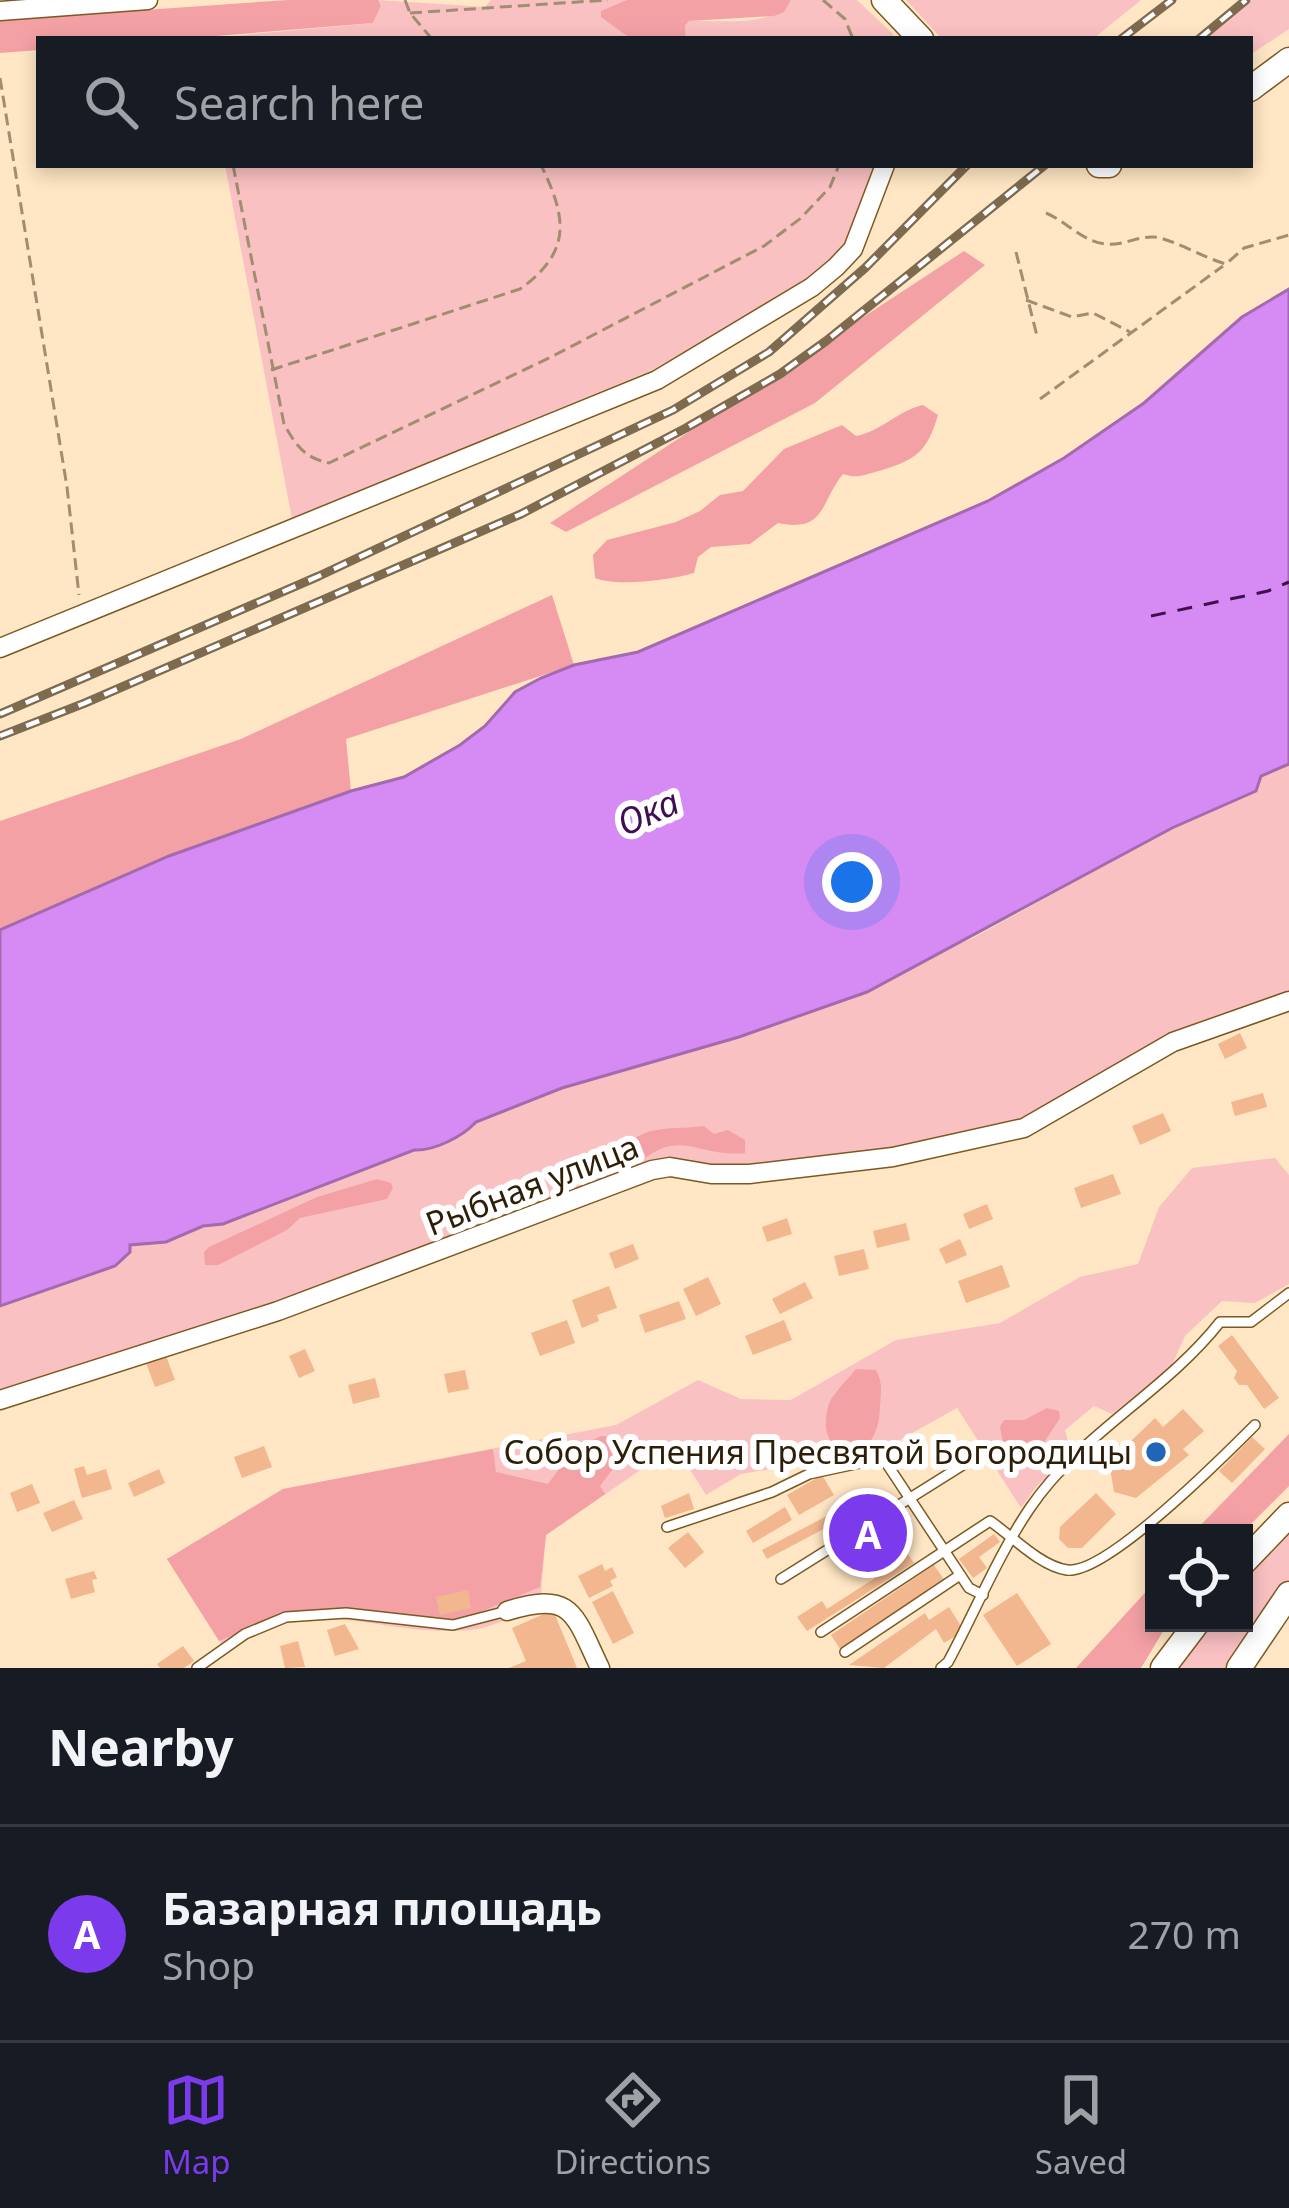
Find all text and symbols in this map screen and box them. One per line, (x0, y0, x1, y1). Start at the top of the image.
search box (36, 36, 1253, 168)
icon: search (78, 69, 144, 135)
text: Search here (174, 72, 424, 133)
water label: Ока (609, 776, 686, 847)
your location (822, 852, 882, 912)
street label: Рыбная улица (419, 1123, 645, 1246)
place label: Собор Успения Пресвятой Богородицы (503, 1429, 1132, 1474)
marker: Собор Успения Пресвятой Богородицы (1143, 1439, 1169, 1465)
pin: A (829, 1488, 907, 1578)
map controls (1145, 1524, 1253, 1632)
button: locate (1145, 1524, 1253, 1632)
text: Nearby (48, 1711, 234, 1781)
text: Базарная площадь (162, 1877, 602, 1938)
text: A (74, 1907, 101, 1960)
text: 270 m (1127, 1907, 1241, 1960)
text: Shop (162, 1938, 255, 1991)
tab: Map (162, 2067, 231, 2184)
tab: Directions (554, 2067, 711, 2184)
tab: Saved (1035, 2067, 1127, 2184)

